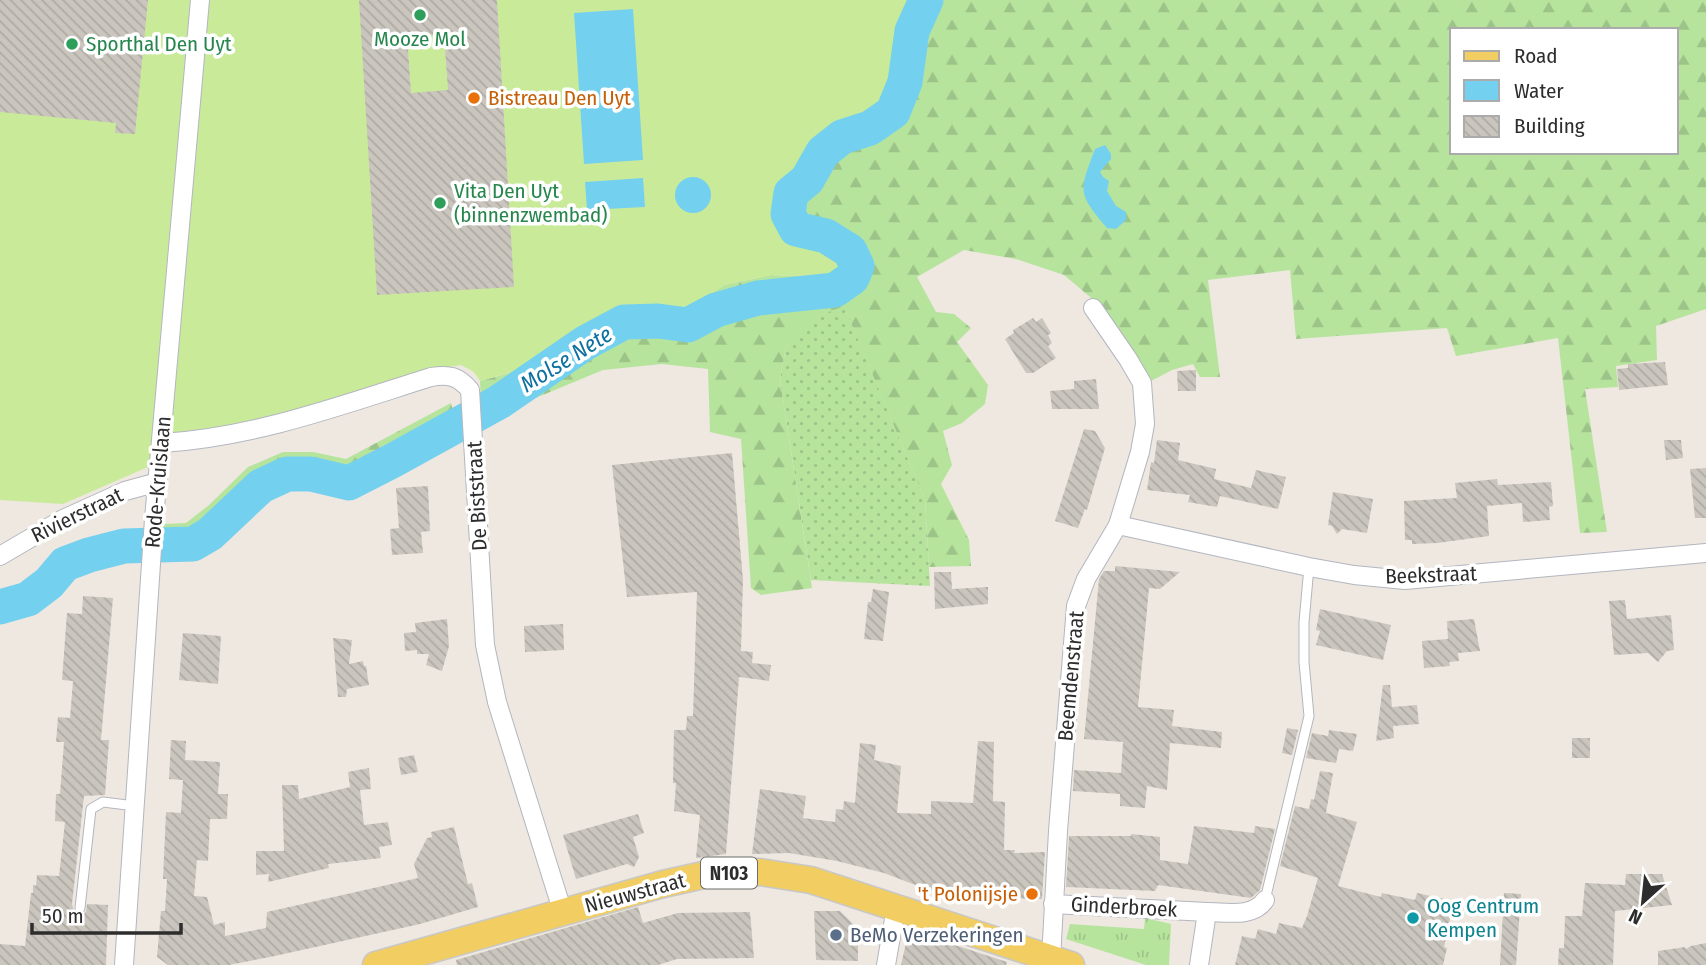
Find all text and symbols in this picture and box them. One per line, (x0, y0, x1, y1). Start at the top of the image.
marker: Mooze Mol (412, 7, 428, 23)
place label: Mooze Mol (374, 26, 466, 52)
legend (1450, 28, 1678, 154)
place label: Sporthal Den Uyt (86, 31, 232, 57)
marker: Sporthal Den Uyt (64, 36, 80, 52)
text: Road (1514, 43, 1558, 69)
text: Water (1514, 78, 1564, 104)
place label: Bistreau Den Uyt (488, 85, 631, 111)
marker: Bistreau Den Uyt (466, 90, 482, 106)
text: Building (1514, 113, 1585, 139)
place label: Vita Den Uyt (binnenzwembad) (454, 178, 608, 228)
marker: Vita Den Uyt (binnenzwembad) (432, 195, 448, 211)
water label: Molse Nete (515, 320, 617, 398)
street label: Rode-Kruislaan (139, 415, 177, 549)
street label: De Biststraat (461, 440, 493, 552)
street label: Rivierstraat (27, 482, 127, 548)
street label: Beekstraat (1385, 560, 1477, 590)
street label: Beemdenstraat (1052, 610, 1090, 742)
road number: N103 (701, 858, 757, 888)
street label: Nieuwstraat (582, 867, 688, 919)
north arrow (1608, 867, 1678, 937)
place label: 't Polonijsje (918, 881, 1018, 907)
marker: 't Polonijsje (1024, 886, 1040, 902)
street label: Ginderbroek (1070, 891, 1178, 923)
scale bar (32, 892, 180, 936)
place label: Oog Centrum Kempen (1427, 893, 1539, 943)
text: 50 m (42, 903, 84, 929)
text: N (1625, 904, 1646, 930)
marker: Oog Centrum Kempen (1405, 910, 1421, 926)
place label: BeMo Verzekeringen (850, 922, 1024, 948)
marker: BeMo Verzekeringen (828, 927, 844, 943)

